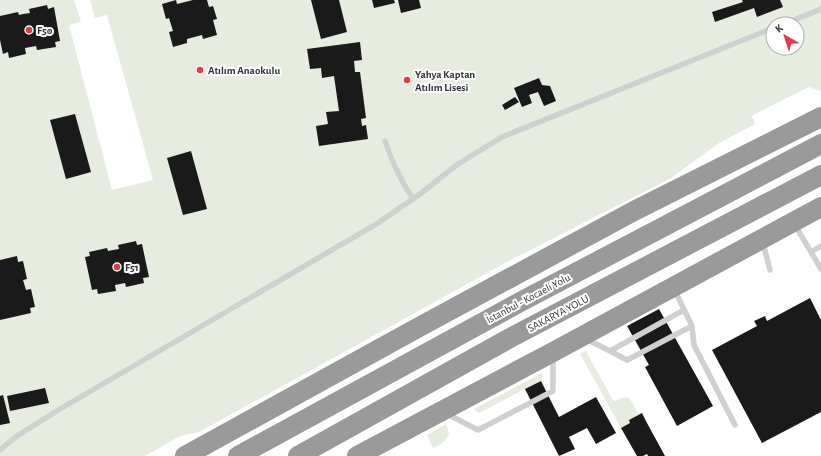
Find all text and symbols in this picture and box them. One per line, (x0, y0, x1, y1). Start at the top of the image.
north arrow (765, 16, 805, 56)
text: K (773, 22, 785, 35)
marker: F50 (24, 25, 34, 35)
place label: F50 (37, 25, 53, 36)
marker: Atılım Anaokulu (195, 65, 205, 75)
place label: Atılım Anaokulu (208, 65, 280, 76)
place label: Yahya Kaptan Atılım Lisesi (415, 69, 475, 93)
marker: Yahya Kaptan Atılım Lisesi (402, 75, 412, 85)
marker: F51 (112, 262, 122, 272)
place label: F51 (125, 262, 139, 273)
street label: İstanbul - Kocaeli Yolu (484, 271, 572, 325)
street label: SAKARYA YOLU (526, 293, 591, 334)

